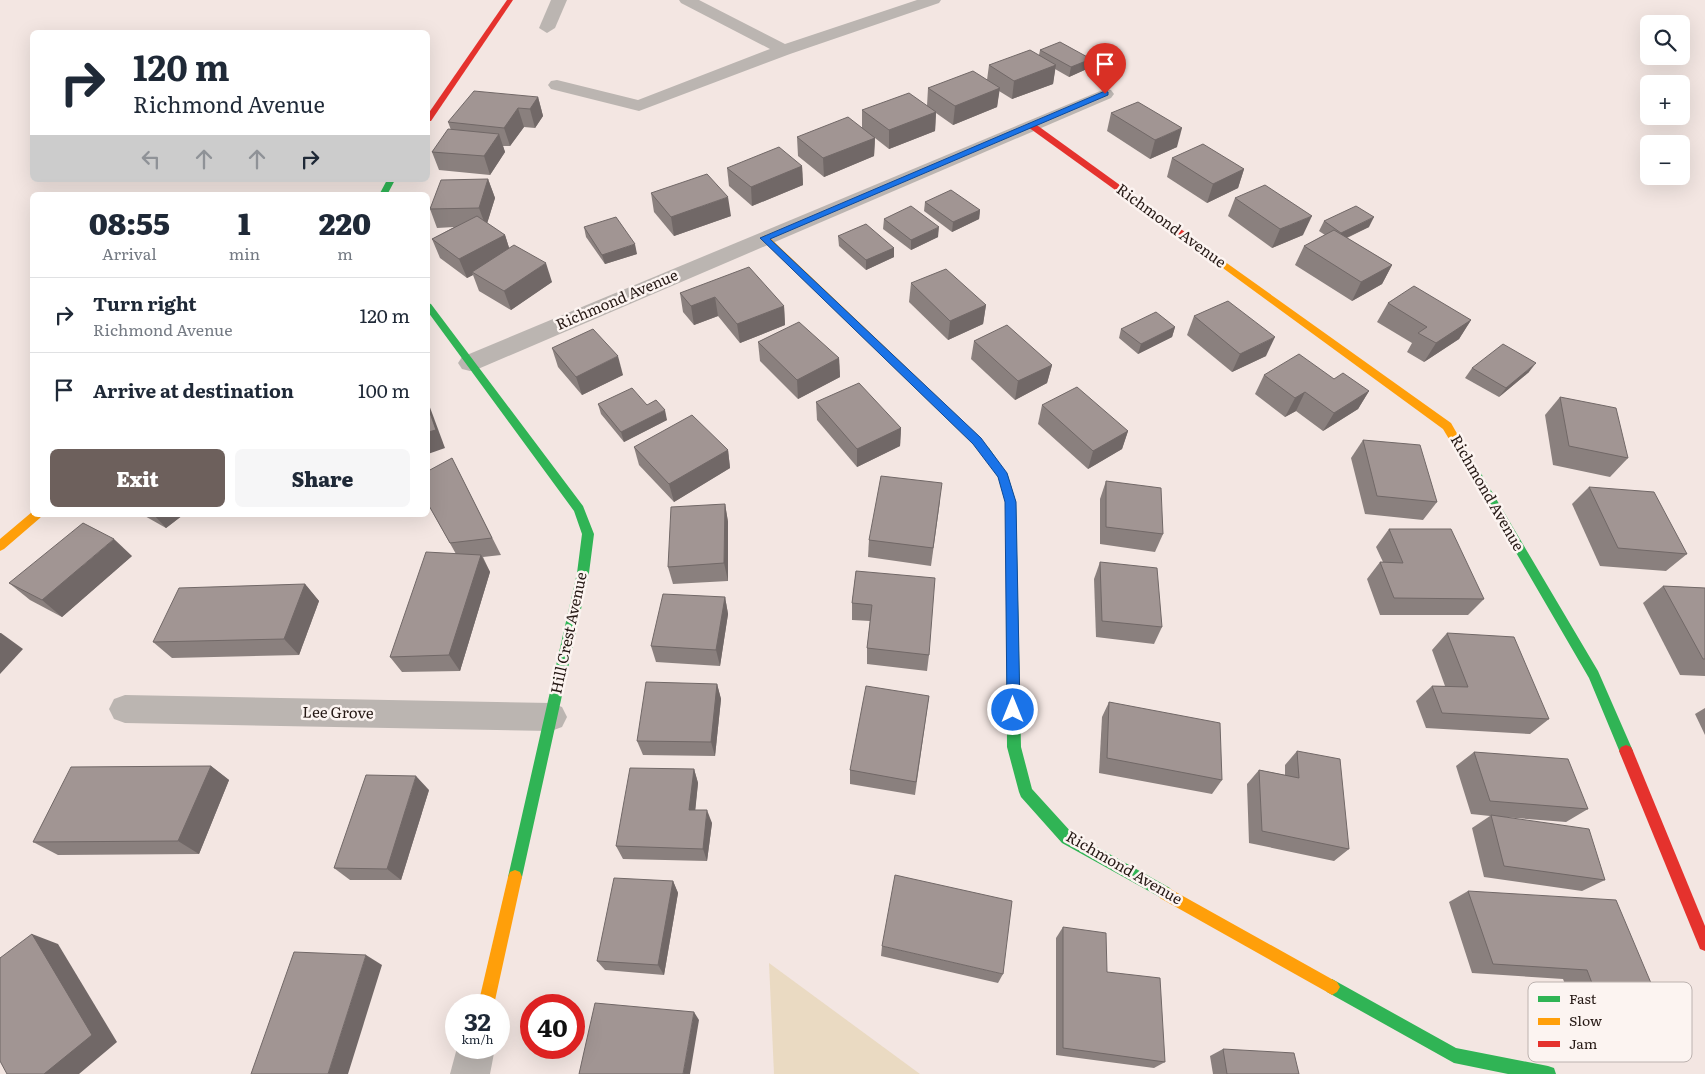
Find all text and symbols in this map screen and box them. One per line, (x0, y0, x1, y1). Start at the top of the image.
map controls (1640, 15, 1690, 185)
button: search (1640, 15, 1690, 65)
text: 120 m (133, 40, 230, 92)
pin (1084, 43, 1126, 94)
icon: right (50, 50, 115, 115)
icon: arrive (1091, 50, 1119, 78)
button: + (1640, 75, 1690, 125)
text: Richmond Avenue (133, 87, 325, 120)
button: − (1640, 135, 1690, 185)
icon: left (137, 145, 165, 173)
icon: ahead (190, 145, 218, 173)
icon: ahead (243, 145, 271, 173)
icon: right (296, 145, 324, 173)
street label: Richmond Avenue (1112, 177, 1232, 273)
text: 08:55 (89, 200, 170, 244)
text: 1 (238, 200, 251, 244)
text: 220 (319, 200, 371, 244)
text: Arrival (102, 241, 157, 265)
text: min (229, 241, 260, 265)
text: m (337, 241, 353, 265)
street label: Richmond Avenue (552, 262, 681, 335)
text: Turn right (93, 289, 197, 317)
icon: right (50, 301, 78, 329)
text: 120 m (359, 301, 410, 329)
text: Richmond Avenue (93, 317, 233, 341)
icon: arrive (50, 376, 78, 404)
text: Arrive at destination (93, 376, 294, 404)
text: 100 m (358, 376, 410, 404)
street label: Richmond Avenue (1446, 430, 1531, 555)
button: Exit (50, 449, 225, 507)
button: Share (235, 449, 410, 507)
street label: Hill Crest Avenue (543, 569, 592, 696)
position arrow (986, 683, 1038, 735)
street label: Lee Grove (302, 699, 374, 724)
street label: Richmond Avenue (1062, 824, 1187, 909)
legend (1528, 982, 1692, 1062)
text: Fast (1569, 988, 1597, 1008)
speed limit sign: 40 (520, 994, 585, 1059)
text: 32 (464, 1002, 491, 1039)
text: Slow (1569, 1010, 1602, 1030)
text: km/h (462, 1030, 493, 1048)
text: Jam (1569, 1033, 1598, 1053)

